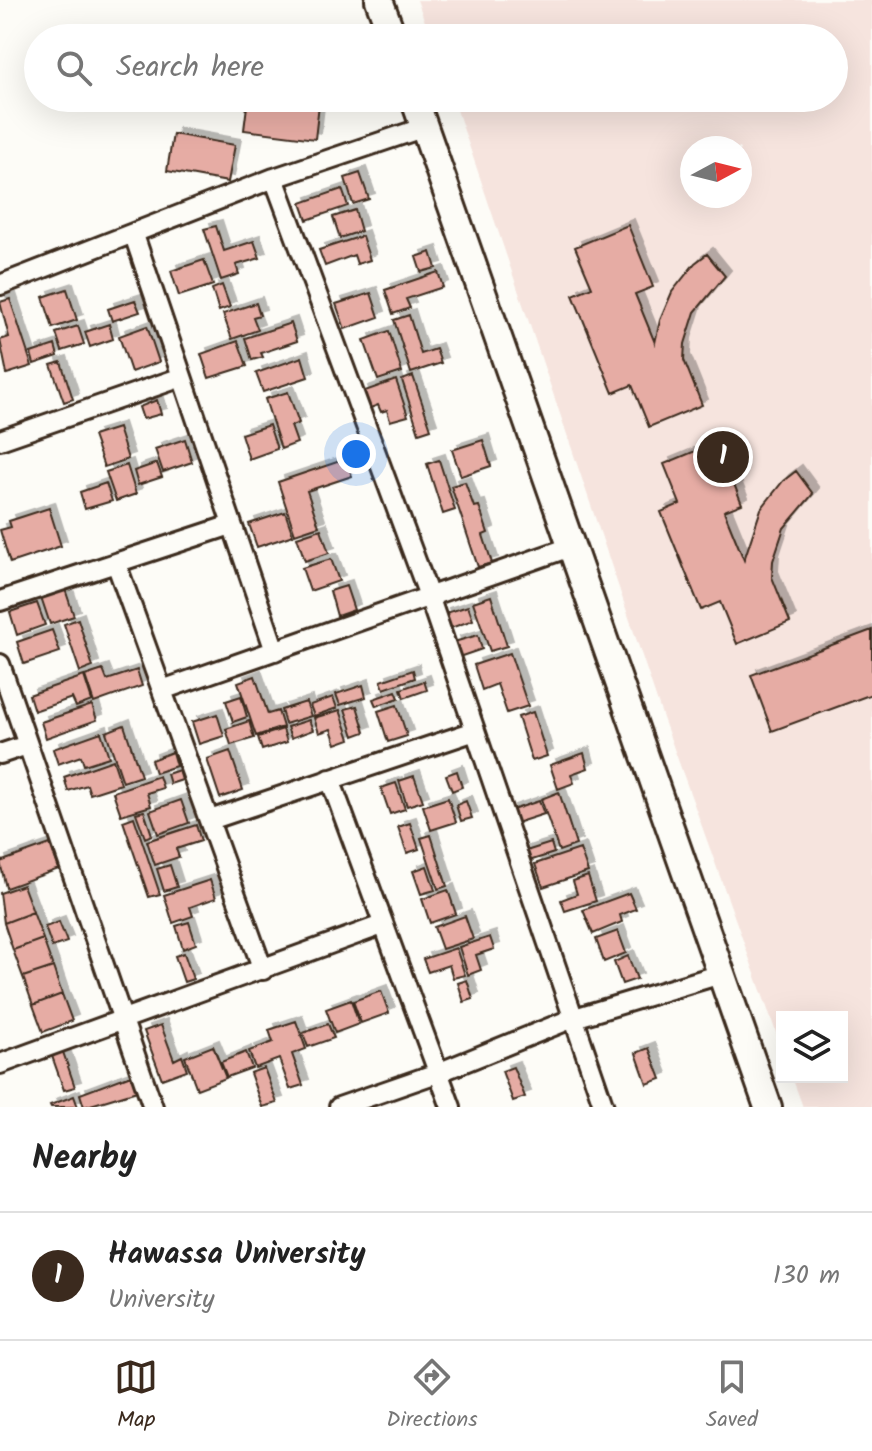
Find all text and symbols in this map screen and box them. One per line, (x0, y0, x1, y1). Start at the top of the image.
search box (24, 24, 848, 112)
text: Search here (116, 44, 264, 92)
icon: search (52, 46, 96, 90)
north arrow (680, 136, 752, 208)
pin: 1 (697, 427, 749, 487)
your location (336, 434, 376, 474)
map controls (776, 1011, 848, 1083)
button: layers (776, 1011, 848, 1083)
text: Nearby (32, 1132, 137, 1186)
text: Hawassa University (108, 1231, 366, 1279)
text: 1 (54, 1255, 62, 1297)
text: 130 m (773, 1255, 840, 1297)
text: University (108, 1279, 214, 1321)
tab: Map (114, 1355, 158, 1438)
tab: Directions (386, 1355, 478, 1438)
tab: Saved (706, 1355, 758, 1438)

